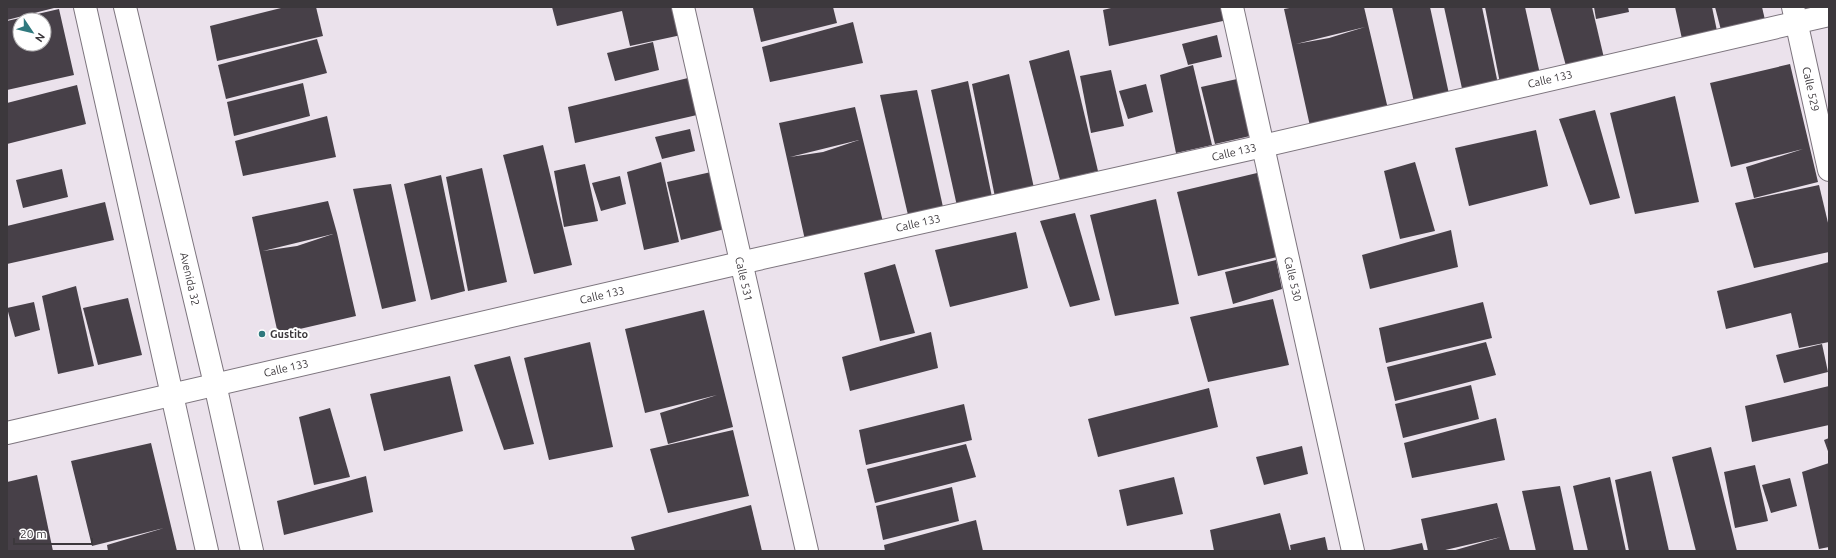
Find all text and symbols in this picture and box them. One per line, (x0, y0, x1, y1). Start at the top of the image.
north arrow (12, 12, 52, 52)
text: N (33, 31, 47, 45)
street label: Calle 529 (1800, 66, 1822, 112)
street label: Calle 133 (1527, 68, 1573, 90)
street label: Calle 133 (1211, 141, 1257, 163)
street label: Calle 133 (895, 212, 941, 234)
street label: Avenida 32 (178, 251, 202, 307)
street label: Calle 531 (733, 256, 755, 302)
street label: Calle 530 (1282, 256, 1304, 302)
street label: Calle 133 (579, 284, 625, 306)
place label: Gustito (270, 328, 309, 340)
marker: Gustito (257, 329, 267, 339)
street label: Calle 133 (263, 357, 309, 379)
scale bar (14, 520, 92, 546)
text: 20 m (20, 527, 47, 540)

